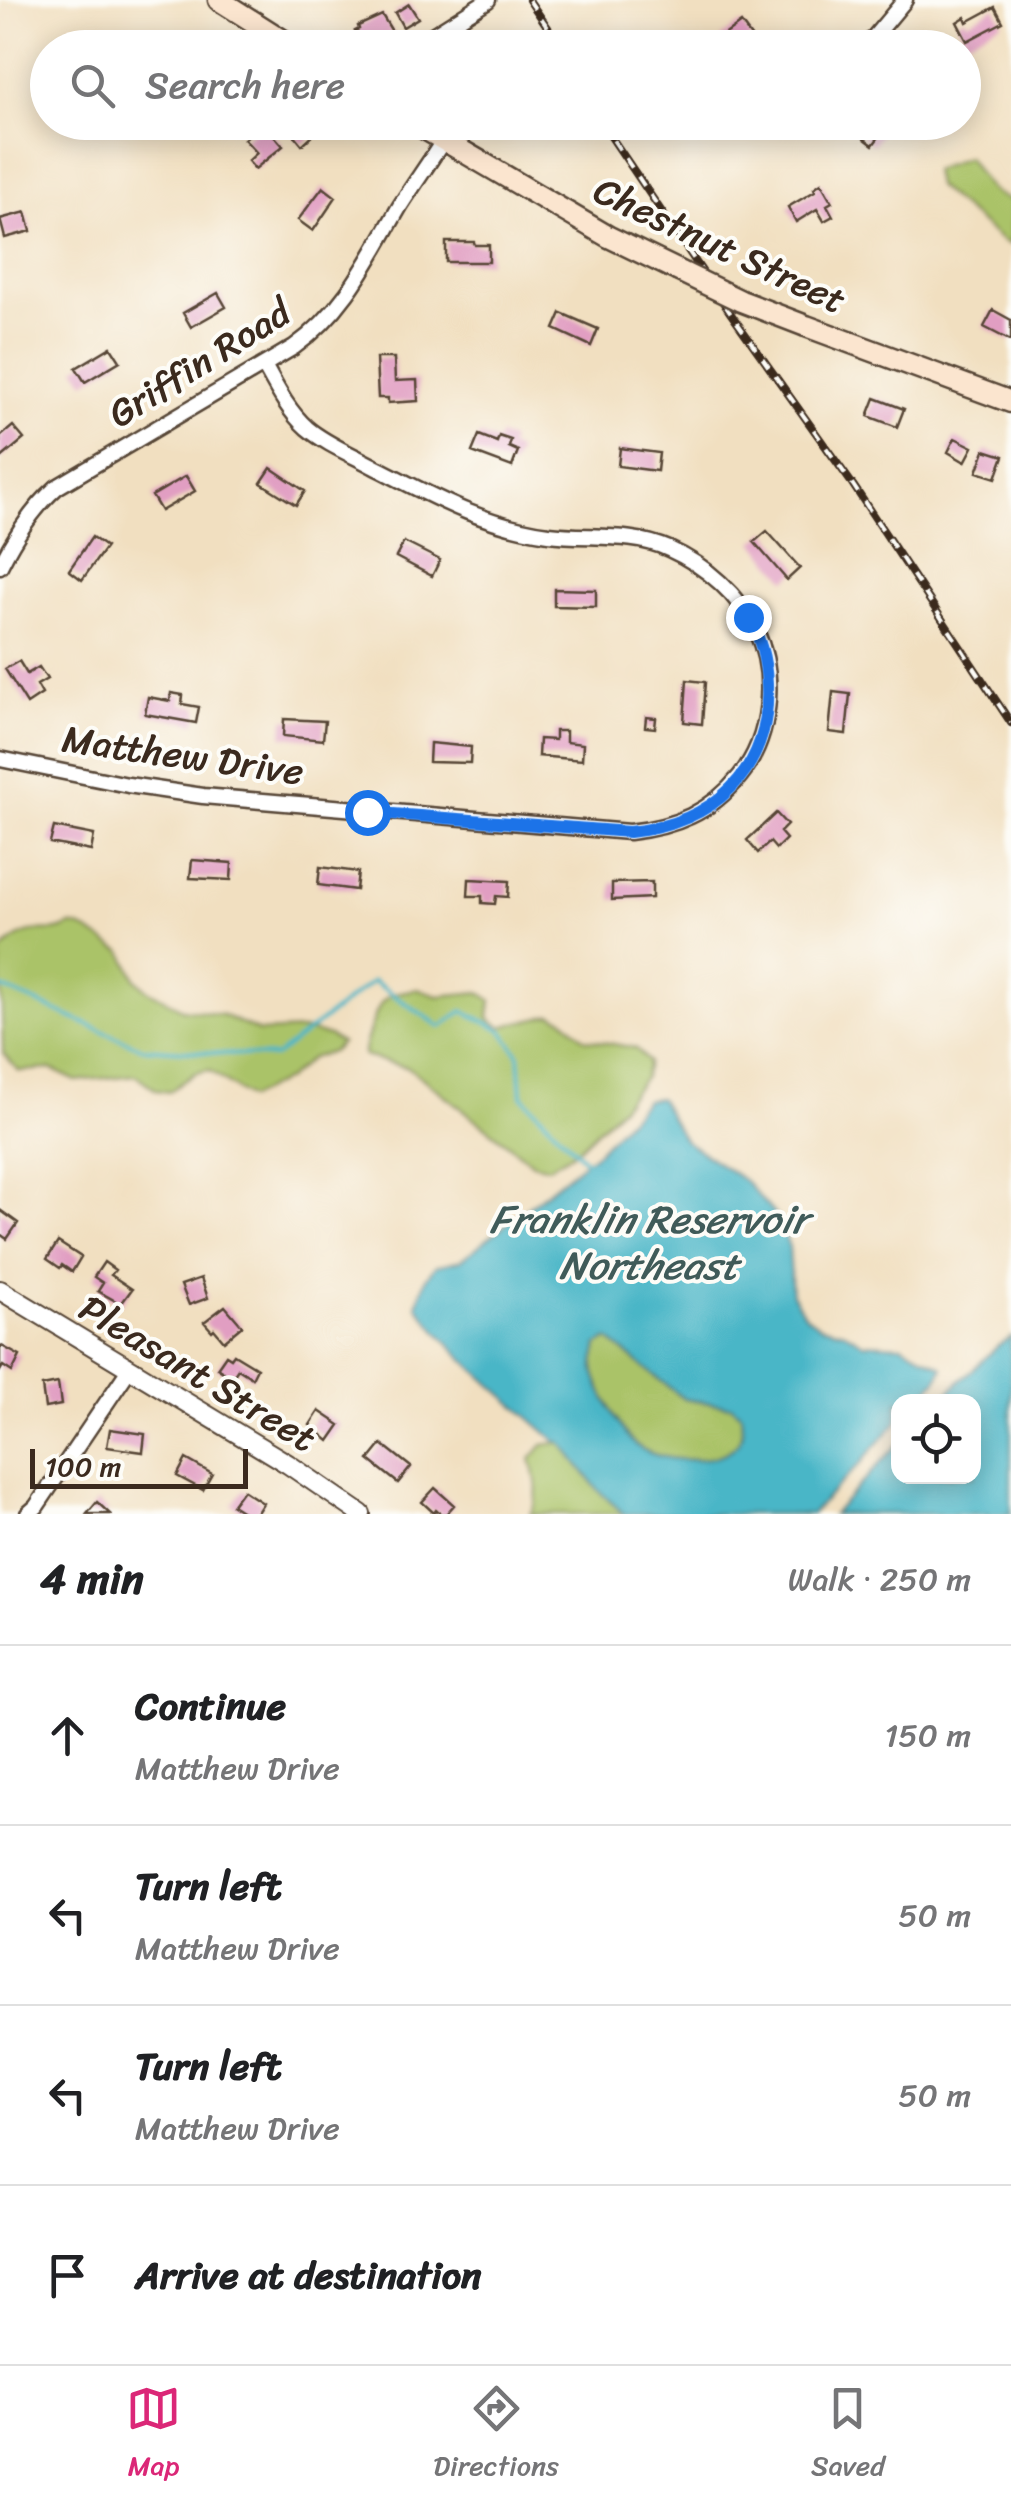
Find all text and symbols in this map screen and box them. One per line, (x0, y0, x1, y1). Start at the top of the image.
search box (30, 30, 981, 140)
text: Search here (145, 52, 345, 119)
icon: search (65, 58, 120, 113)
street label: Chestnut Street (582, 158, 857, 333)
street label: Griffin Road (94, 279, 307, 446)
route end (726, 595, 772, 641)
street label: Matthew Drive (58, 705, 308, 806)
route start (345, 790, 391, 836)
water label: Franklin Reservoir Northeast (490, 1184, 815, 1301)
street label: Pleasant Street (66, 1276, 330, 1471)
map controls (891, 1394, 981, 1484)
button: locate (891, 1394, 981, 1484)
text: 100 m (45, 1442, 121, 1491)
scale bar (30, 1444, 248, 1488)
text: 4 min (40, 1542, 144, 1616)
text: Walk · 250 m (788, 1551, 971, 1608)
text: Continue (135, 1673, 286, 1740)
text: 150 m (885, 1707, 971, 1764)
icon: ahead (40, 1708, 95, 1763)
text: Matthew Drive (135, 1740, 340, 1797)
text: Turn left (135, 1853, 281, 1920)
text: 50 m (898, 1887, 971, 1944)
icon: left (40, 1888, 95, 1943)
text: Matthew Drive (135, 1920, 340, 1977)
text: Turn left (135, 2033, 281, 2100)
text: 50 m (898, 2067, 971, 2124)
icon: left (40, 2068, 95, 2123)
text: Matthew Drive (135, 2100, 340, 2157)
text: Arrive at destination (135, 2242, 482, 2309)
icon: arrive (40, 2248, 95, 2303)
tab: Map (126, 2381, 181, 2490)
tab: Directions (433, 2381, 559, 2490)
tab: Saved (811, 2381, 885, 2490)

